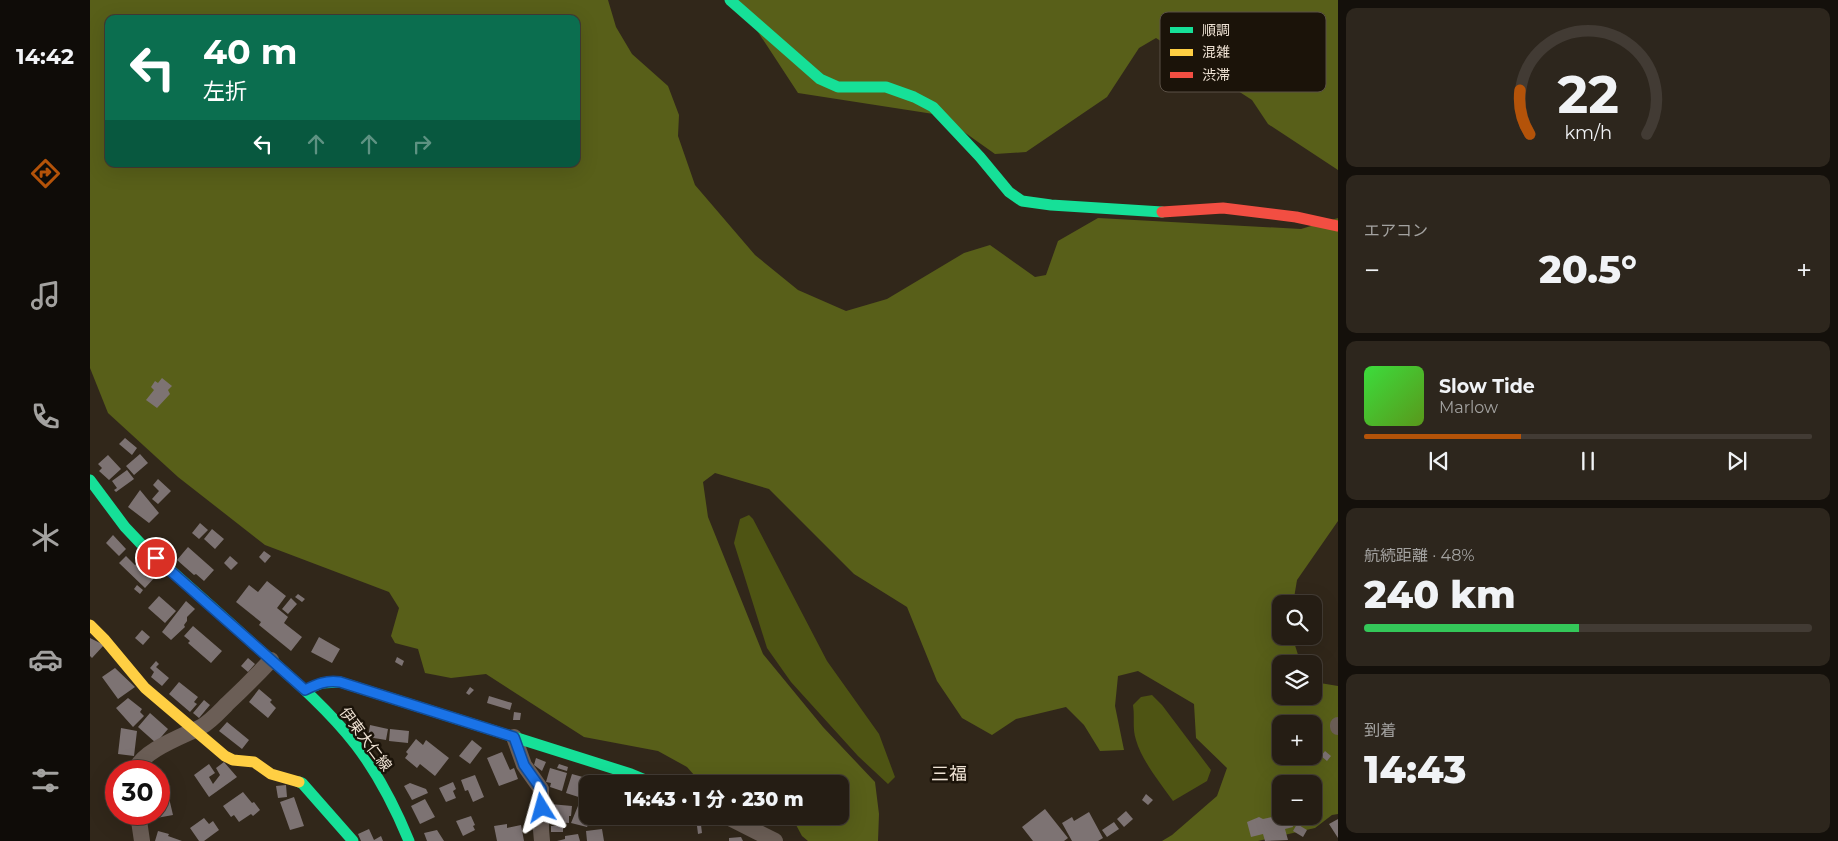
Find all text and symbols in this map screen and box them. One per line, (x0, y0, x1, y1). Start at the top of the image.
legend (1160, 12, 1326, 92)
text: 順調 (1202, 21, 1230, 39)
text: 40 m (203, 30, 298, 73)
icon: left (120, 35, 185, 100)
text: 14:42 (16, 43, 74, 70)
text: 混雑 (1202, 43, 1230, 61)
text: 22 (1557, 63, 1619, 126)
text: 渋滞 (1202, 66, 1230, 84)
text: 左折 (203, 78, 247, 105)
text: km/h (1564, 122, 1612, 143)
icon: left (249, 130, 277, 158)
icon: ahead (302, 130, 330, 158)
icon: ahead (355, 130, 383, 158)
icon: right (408, 130, 436, 158)
icon: directions (28, 156, 63, 191)
text: エアコン (1364, 221, 1428, 240)
text: 20.5° (1539, 246, 1637, 293)
text: − (1364, 253, 1380, 287)
text: + (1796, 253, 1812, 287)
icon: music (28, 278, 63, 313)
text: Slow Tide (1439, 375, 1535, 398)
text: Marlow (1439, 398, 1498, 417)
icon: phone (28, 399, 63, 434)
icon: previous (1425, 447, 1453, 475)
icon: pause (1574, 447, 1602, 475)
icon: next (1723, 447, 1751, 475)
icon: climate (28, 520, 63, 555)
pin (135, 537, 177, 579)
icon: arrive (142, 544, 170, 572)
text: 航続距離 · 48% (1364, 546, 1474, 565)
text: 240 km (1364, 571, 1516, 618)
map controls (1272, 595, 1322, 825)
button: search (1272, 595, 1322, 645)
icon: car (28, 642, 63, 677)
button: layers (1272, 655, 1322, 705)
street label: 伊東大仁線 (336, 703, 396, 775)
button: + (1272, 715, 1322, 765)
text: 到着 (1364, 721, 1396, 740)
text: 14:43 (1364, 746, 1466, 793)
speed limit sign: 30 (105, 760, 170, 825)
icon: filters (28, 763, 63, 798)
district label: 三福 (931, 763, 967, 785)
button: − (1272, 775, 1322, 825)
position arrow (515, 781, 567, 833)
text: 14:43 · 1 分 · 230 m (624, 788, 804, 811)

